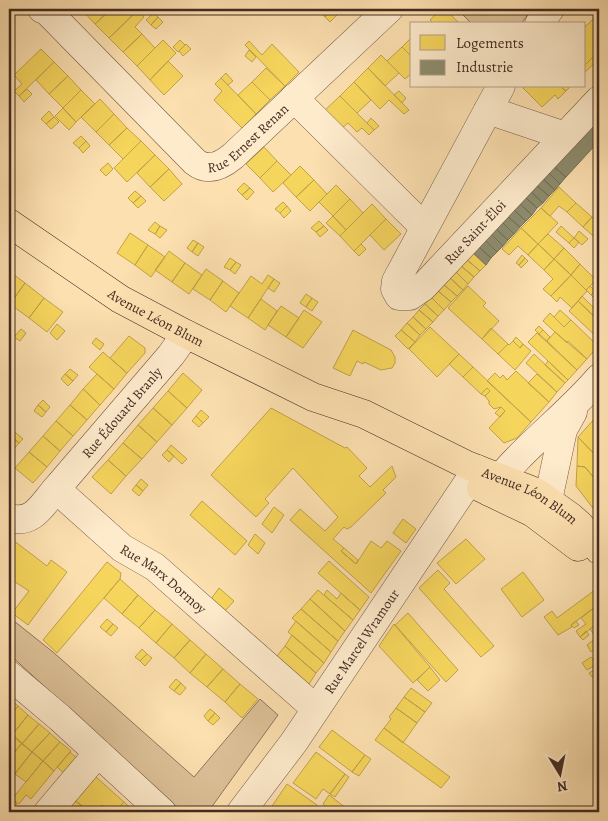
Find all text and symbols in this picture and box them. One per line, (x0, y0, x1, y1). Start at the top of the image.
legend (410, 22, 586, 88)
text: Logements (456, 33, 524, 53)
text: Industrie (456, 57, 514, 77)
street label: Rue Ernest Renan (206, 99, 293, 177)
street label: Rue Saint-Éloi (440, 196, 510, 269)
street label: Avenue Léon Blum (103, 284, 207, 352)
street label: Rue Édouard Branly (78, 363, 167, 462)
street label: Avenue Léon Blum (478, 462, 582, 529)
street label: Rue Marx Dormoy (117, 540, 211, 619)
street label: Rue Marcel Wramour (320, 585, 404, 698)
north arrow (536, 748, 586, 798)
text: N (555, 776, 569, 797)

